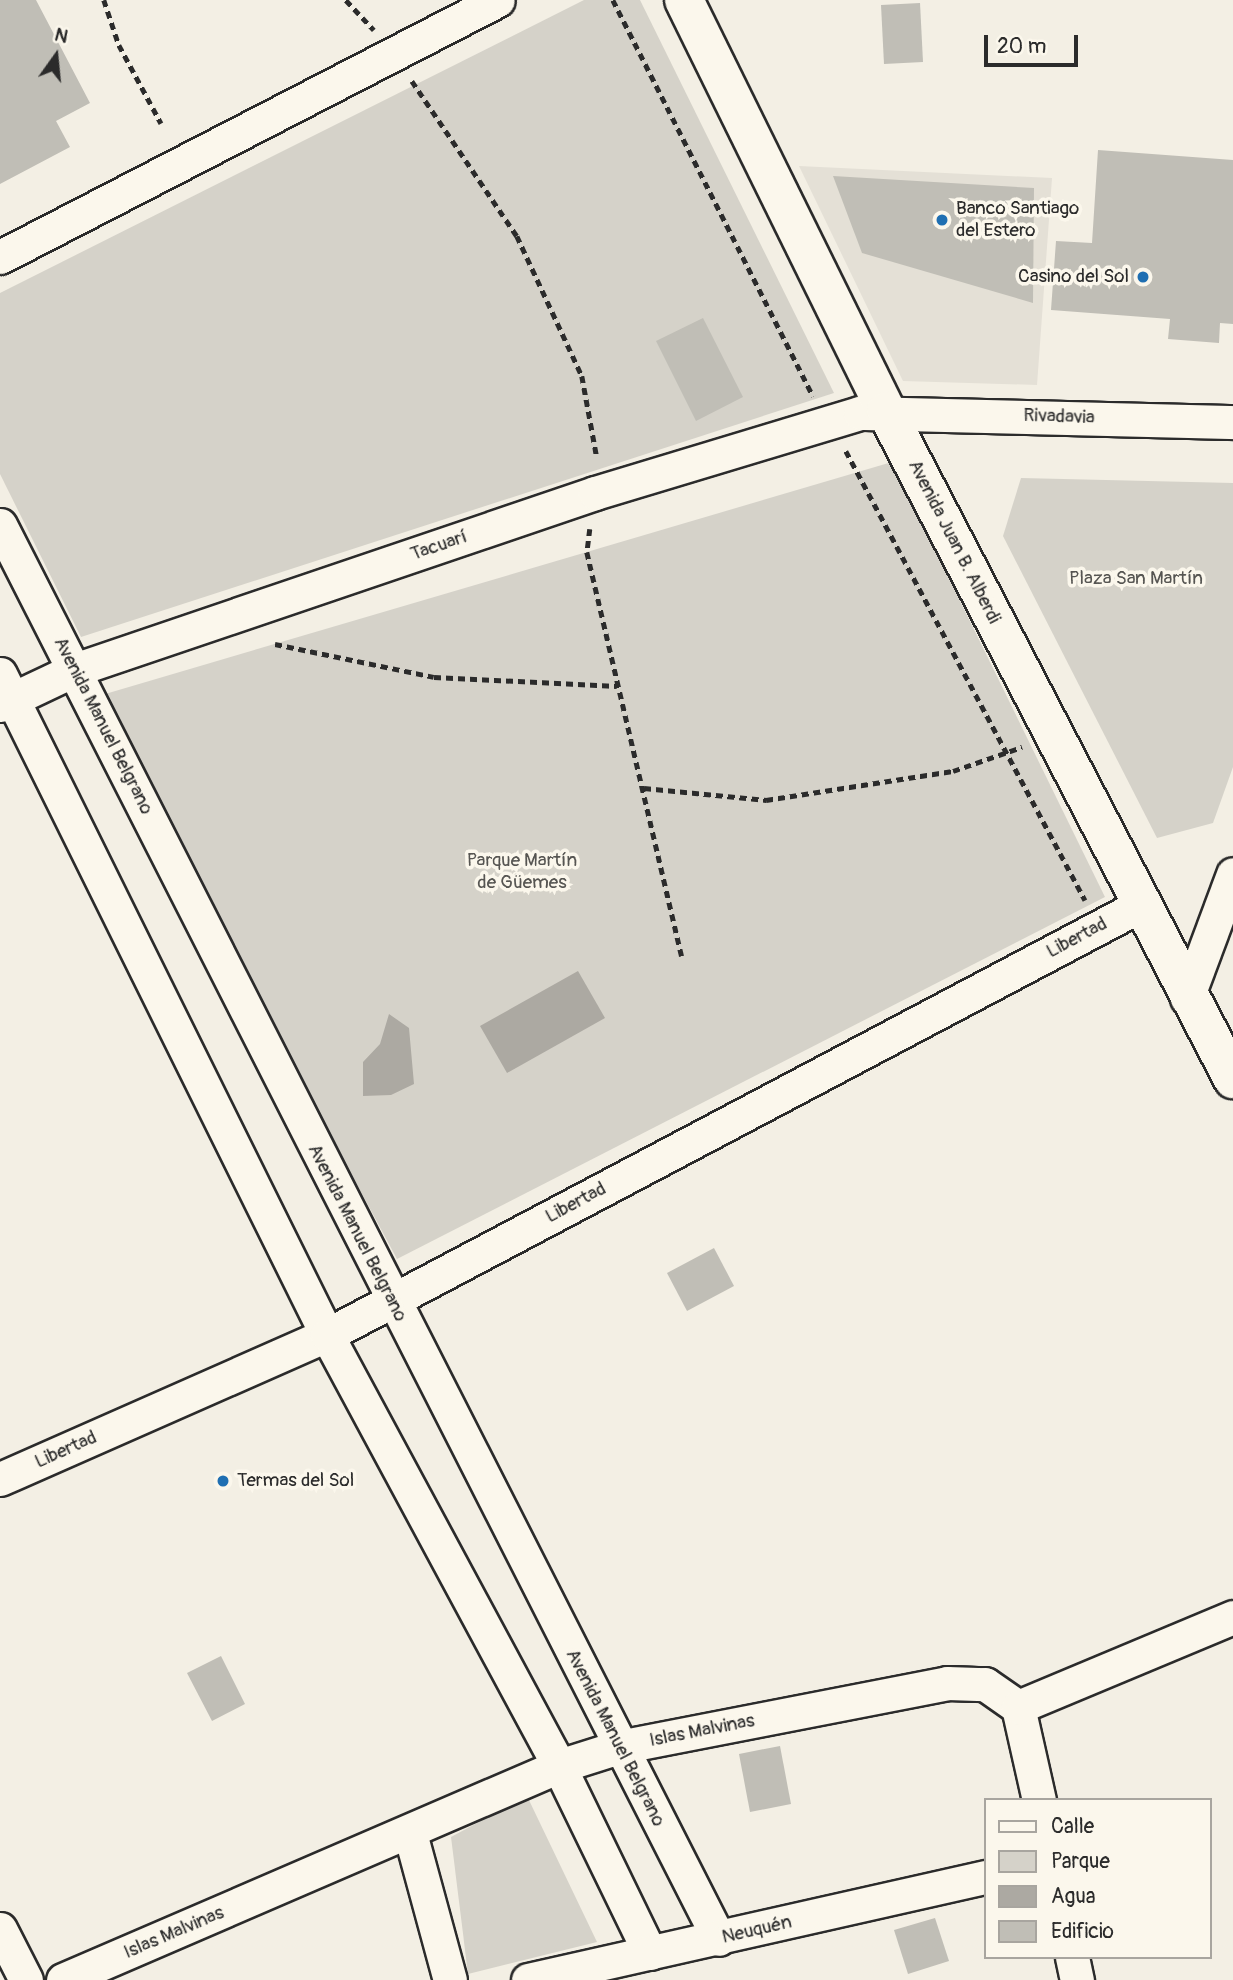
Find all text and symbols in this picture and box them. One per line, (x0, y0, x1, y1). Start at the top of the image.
north arrow (21, 21, 91, 91)
scale bar (988, 21, 1082, 65)
text: N (52, 22, 71, 49)
text: 20 m (997, 33, 1046, 60)
place label: Banco Santiago del Estero (956, 198, 1079, 242)
marker: Banco Santiago del Estero (934, 212, 950, 228)
place label: Casino del Sol (1018, 266, 1129, 288)
marker: Casino del Sol (1135, 269, 1151, 285)
street label: Rivadavia (1023, 404, 1095, 430)
street label: Avenida Juan B. Alberdi (903, 456, 1005, 628)
street label: Tacuarí (408, 526, 470, 566)
park label: Plaza San Martín (1069, 568, 1203, 590)
street label: Avenida Manuel Belgrano (48, 634, 158, 818)
park label: Parque Martín de Güemes (467, 850, 577, 894)
street label: Libertad (1043, 913, 1111, 963)
street label: Avenida Manuel Belgrano (302, 1141, 412, 1325)
street label: Libertad (542, 1178, 610, 1228)
street label: Libertad (31, 1426, 101, 1474)
place label: Termas del Sol (237, 1470, 354, 1492)
marker: Termas del Sol (215, 1473, 231, 1489)
street label: Avenida Manuel Belgrano (560, 1646, 670, 1830)
street label: Islas Malvinas (647, 1710, 757, 1752)
legend (984, 1798, 1212, 1959)
text: Calle (1051, 1813, 1094, 1840)
text: Parque (1051, 1848, 1110, 1875)
text: Agua (1051, 1883, 1096, 1910)
street label: Islas Malvinas (120, 1902, 228, 1964)
street label: Neuquén (720, 1911, 794, 1949)
text: Edificio (1051, 1918, 1114, 1945)

